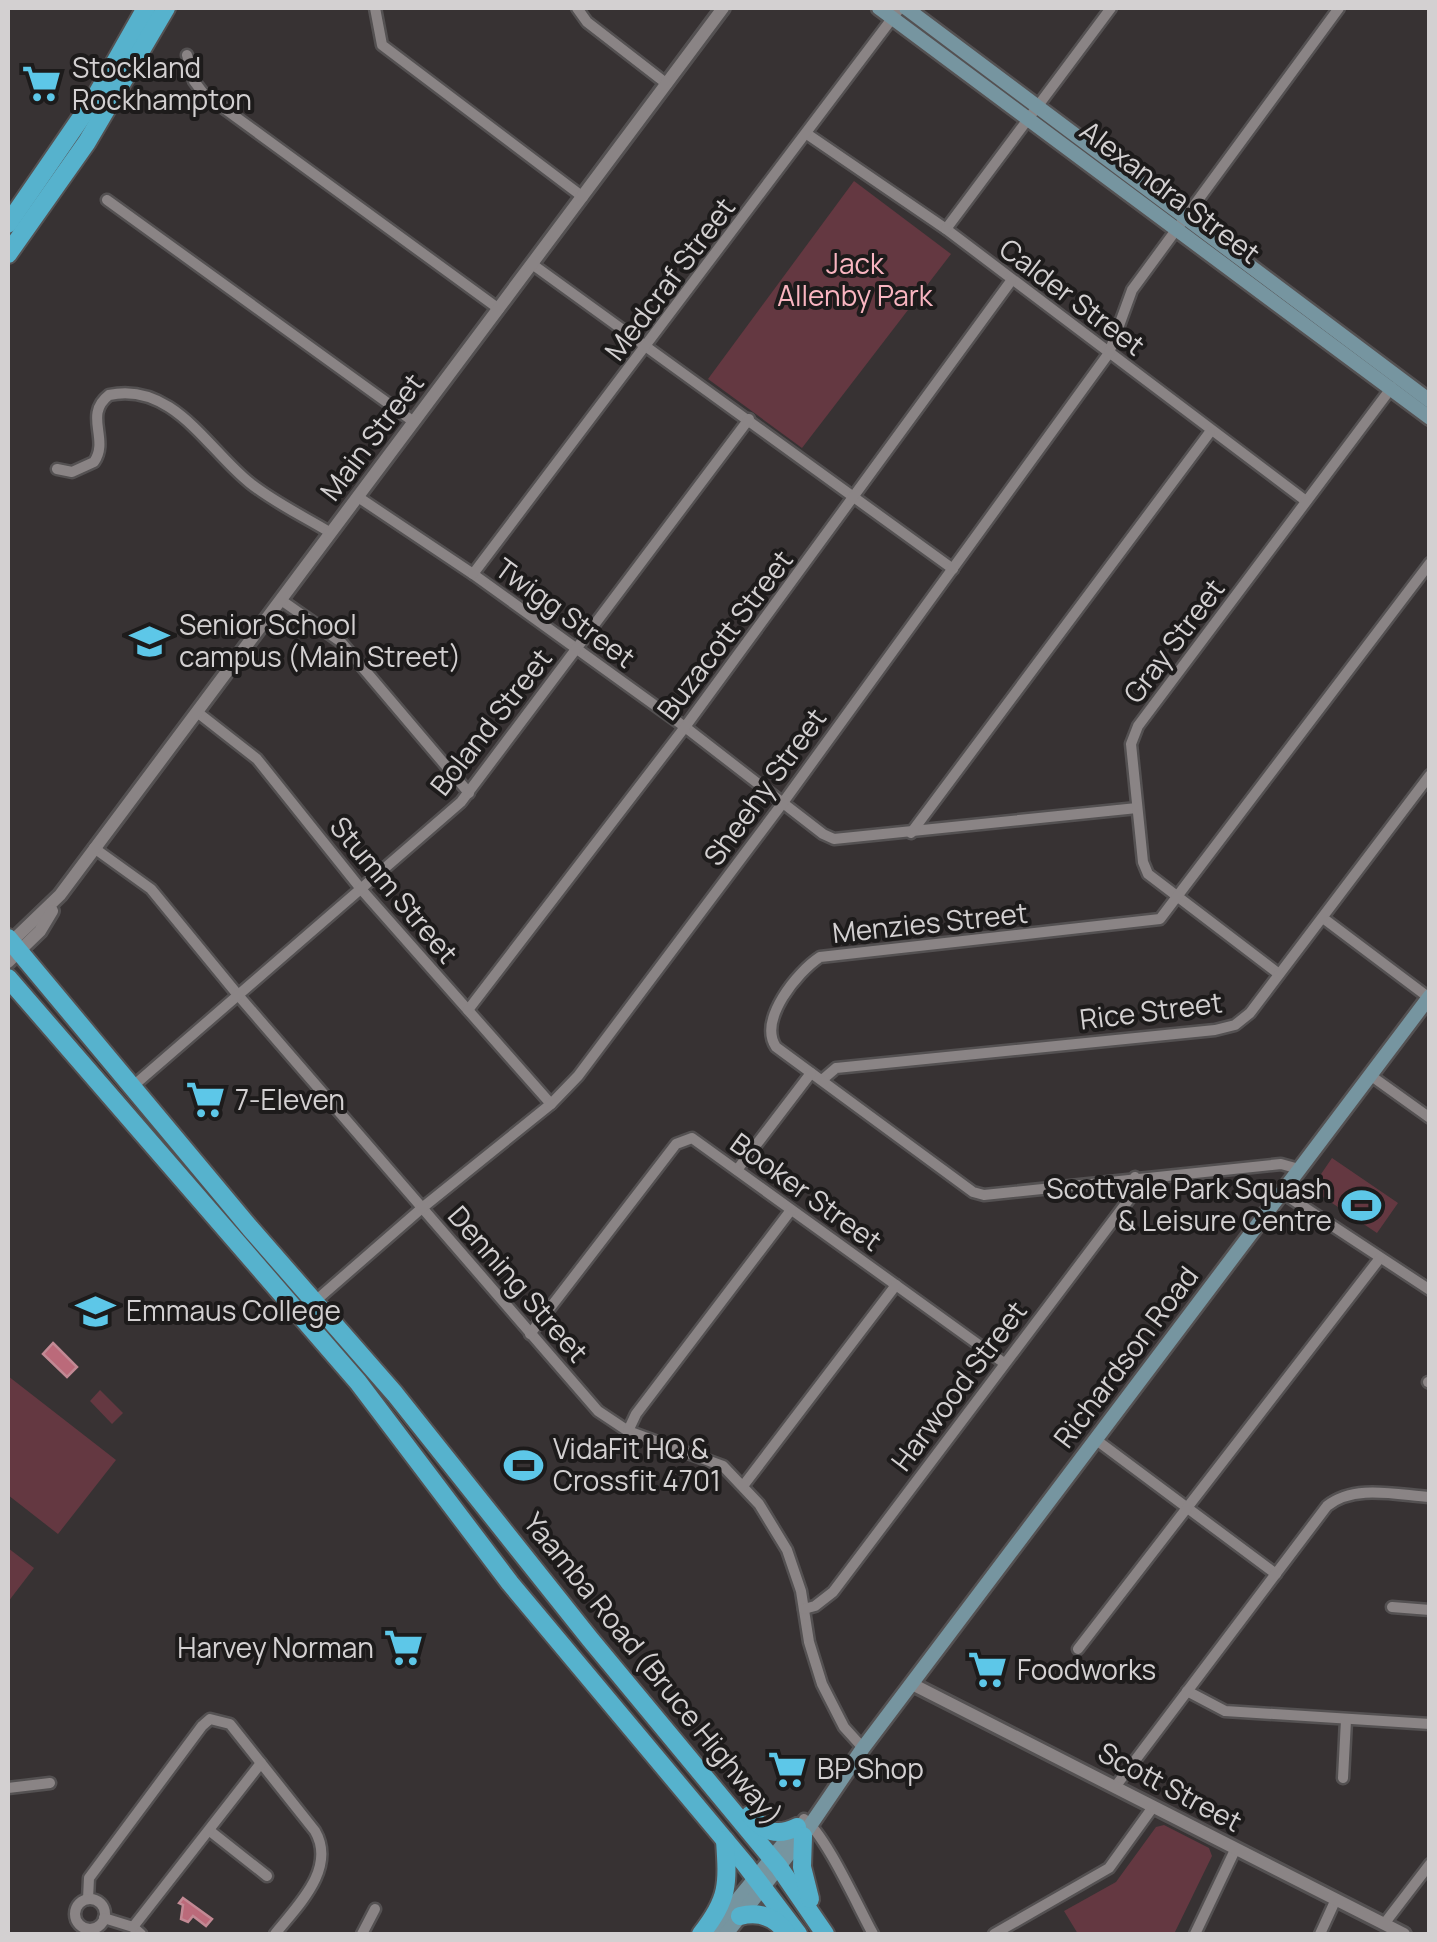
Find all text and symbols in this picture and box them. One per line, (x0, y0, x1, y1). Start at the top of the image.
place label: Stockland Rockhampton (72, 48, 252, 118)
supermarket icon: Stockland Rockhampton (21, 63, 63, 105)
street label: Alexandra Street (1073, 111, 1268, 271)
street label: Medcraf Street (595, 189, 743, 368)
street label: Calder Street (992, 229, 1153, 363)
park label: Jack Allenby Park (777, 244, 934, 314)
street label: Main Street (311, 365, 432, 508)
street label: Buzacott Street (648, 542, 801, 727)
street label: Twigg Street (488, 549, 643, 676)
street label: Gray Street (1114, 570, 1232, 710)
place label: Senior School campus (Main Street) (179, 605, 461, 675)
school or university icon: Senior School campus (Main Street) (128, 620, 170, 662)
street label: Boland Street (421, 640, 560, 803)
street label: Sheehy Street (694, 700, 834, 873)
street label: Stumm Street (322, 808, 467, 971)
street label: Menzies Street (830, 893, 1030, 951)
street label: Rice Street (1077, 982, 1224, 1038)
supermarket icon: 7-Eleven (184, 1079, 226, 1121)
place label: 7-Eleven (235, 1080, 345, 1118)
street label: Booker Street (723, 1123, 890, 1259)
place label: Scottvale Park Squash & Leisure Centre (1046, 1169, 1332, 1239)
sports icon: Scottvale Park Squash & Leisure Centre (1341, 1184, 1383, 1226)
street label: Denning Street (440, 1197, 597, 1370)
street label: Richardson Road (1044, 1258, 1206, 1455)
school or university icon: Emmaus College (75, 1290, 117, 1332)
place label: Emmaus College (126, 1291, 341, 1329)
street label: Harwood Street (882, 1293, 1035, 1478)
place label: VidaFit HQ & Crossfit 4701 (553, 1429, 721, 1499)
sports icon: VidaFit HQ & Crossfit 4701 (502, 1444, 544, 1486)
street label: Yaamba Road (Bruce Highway) (516, 1504, 792, 1833)
supermarket icon: Harvey Norman (383, 1627, 425, 1669)
place label: Harvey Norman (177, 1628, 374, 1666)
supermarket icon: Foodworks (966, 1649, 1008, 1691)
place label: Foodworks (1017, 1650, 1156, 1688)
street label: Scott Street (1092, 1732, 1249, 1840)
supermarket icon: BP Shop (766, 1748, 808, 1790)
place label: BP Shop (817, 1749, 924, 1787)

